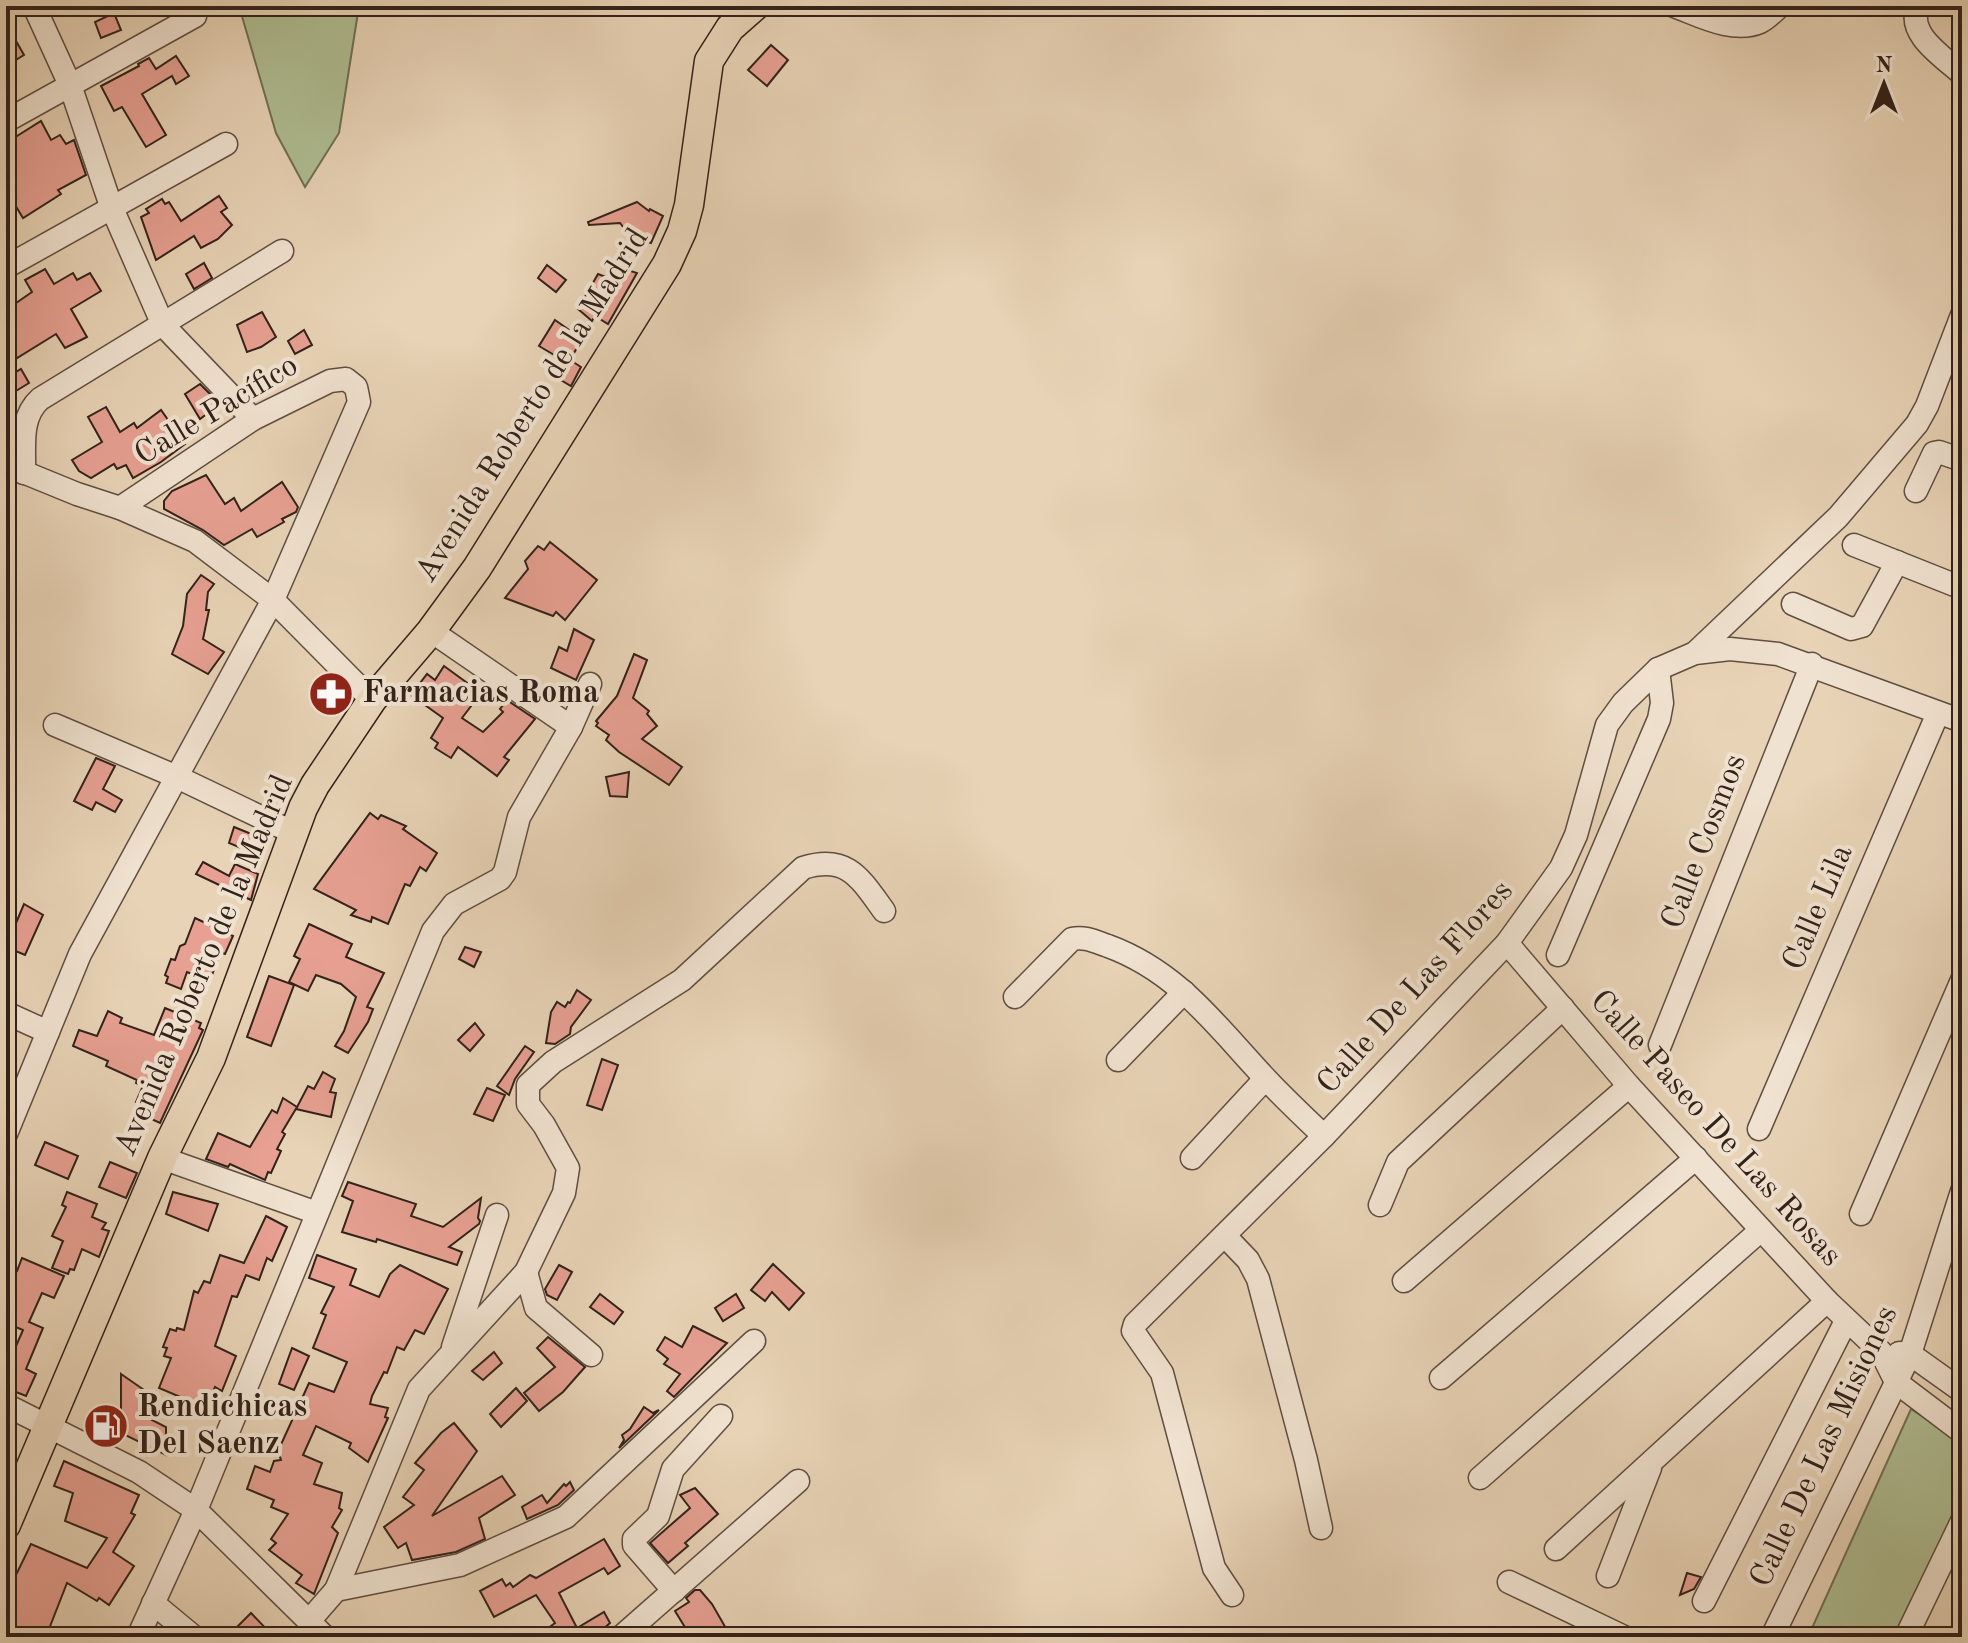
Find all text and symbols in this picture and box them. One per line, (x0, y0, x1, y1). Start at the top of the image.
north arrow (1844, 44, 1924, 124)
text: N (1876, 55, 1893, 77)
street label: Avenida Roberto de la Madrid (411, 223, 655, 589)
street label: Calle Pacífico (130, 350, 304, 472)
pharmacy icon: Farmacias Roma (307, 670, 355, 718)
place label: Farmacias Roma (362, 678, 599, 710)
street label: Calle Cosmos (1657, 750, 1753, 934)
street label: Avenida Roberto de la Madrid (110, 771, 300, 1161)
street label: Calle Lila (1778, 840, 1860, 975)
street label: Calle De Las Flores (1312, 875, 1520, 1101)
street label: Calle Paseo De Las Rosas (1583, 985, 1847, 1273)
street label: Calle De Las Misiones (1746, 1301, 1904, 1593)
place label: Rendichicas Del Saenz (137, 1392, 307, 1461)
fuel station icon: Rendichicas Del Saenz (82, 1402, 130, 1450)

